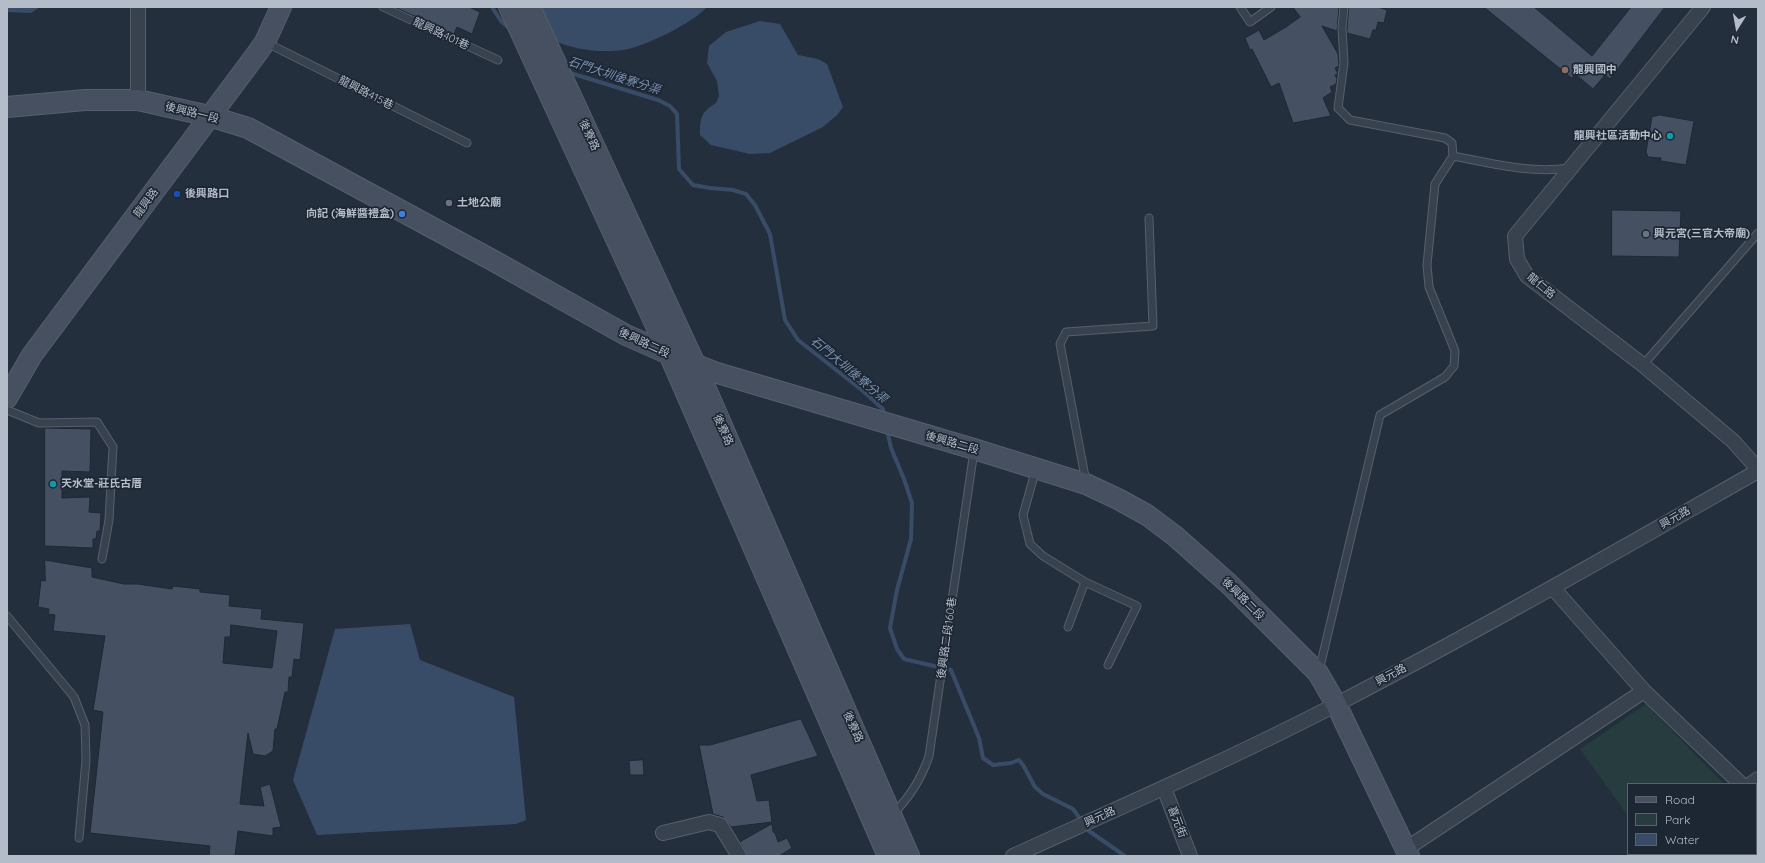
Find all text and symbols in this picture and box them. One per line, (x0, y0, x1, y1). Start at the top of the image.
north arrow (1717, 8, 1757, 48)
street label: 龍興路401巷 (411, 15, 471, 53)
text: N (1729, 32, 1740, 47)
water label: 石門大圳後寮分渠 (566, 54, 662, 98)
place label: 龍興國中 (1573, 63, 1617, 77)
marker: 龍興國中 (1560, 65, 1570, 75)
street label: 龍興路415巷 (336, 74, 396, 112)
street label: 後興路一段 (164, 100, 220, 126)
street label: 後寮路 (576, 117, 602, 153)
place label: 龍興社區活動中心 (1574, 129, 1662, 143)
marker: 龍興社區活動中心 (1665, 131, 1675, 141)
street label: 龍興路 (131, 186, 161, 220)
place label: 後興路口 (185, 187, 229, 201)
marker: 後興路口 (172, 189, 182, 199)
place label: 土地公廟 (457, 196, 501, 210)
marker: 土地公廟 (444, 198, 454, 208)
place label: 向記 (海鮮醬禮盒) (306, 207, 394, 221)
marker: 向記 (海鮮醬禮盒) (397, 209, 407, 219)
place label: 興元宮(三官大帝廟) (1654, 227, 1750, 241)
marker: 興元宮(三官大帝廟) (1641, 229, 1651, 239)
street label: 龍仁路 (1524, 270, 1558, 302)
street label: 後興路二段 (616, 325, 672, 361)
water label: 石門大圳後寮分渠 (808, 334, 890, 406)
street label: 後寮路 (710, 412, 736, 448)
street label: 後興路二段 (924, 429, 980, 457)
place label: 天水堂-莊氏古厝 (61, 477, 142, 491)
marker: 天水堂-莊氏古厝 (48, 479, 58, 489)
street label: 興元路 (1657, 504, 1693, 532)
street label: 後興路二段 (1219, 575, 1267, 623)
street label: 後興路二段160巷 (935, 596, 959, 680)
street label: 興元路 (1373, 661, 1409, 689)
street label: 後寮路 (840, 709, 866, 745)
legend (1627, 783, 1757, 855)
text: Road (1665, 792, 1695, 807)
street label: 興元路 (1082, 804, 1118, 830)
street label: 喜元街 (1165, 804, 1189, 840)
text: Park (1665, 812, 1690, 827)
text: Water (1665, 832, 1699, 847)

